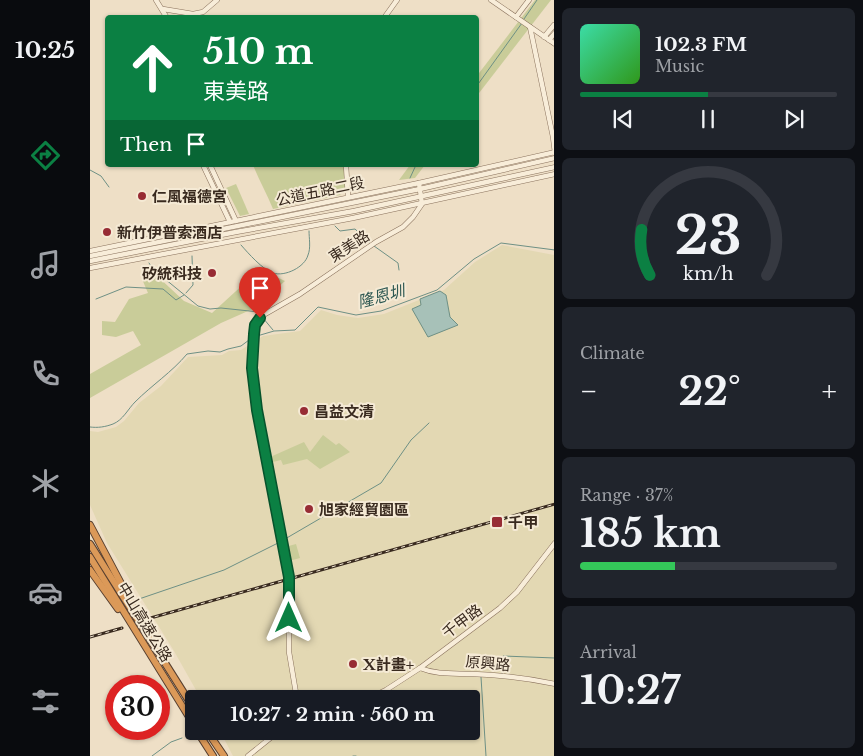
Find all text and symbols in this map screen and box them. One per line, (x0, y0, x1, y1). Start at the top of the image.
text: 510 m (203, 30, 314, 73)
text: 102.3 FM (655, 33, 747, 56)
icon: ahead (120, 35, 185, 100)
text: 10:25 (15, 37, 75, 64)
text: Music (655, 56, 704, 76)
text: 東美路 (203, 78, 269, 105)
icon: previous (609, 105, 637, 133)
icon: pause (694, 105, 722, 133)
icon: next (780, 105, 808, 133)
icon: arrive (182, 130, 210, 158)
text: Then (120, 133, 172, 156)
icon: directions (28, 138, 63, 173)
street label: 公道五路二段 (274, 172, 366, 210)
place label: 仁風福德宮 (152, 187, 227, 206)
marker: 仁風福德宮 (136, 190, 148, 202)
text: 23 (675, 204, 742, 268)
place label: 新竹伊普索酒店 (117, 223, 222, 242)
marker: 新竹伊普索酒店 (101, 226, 113, 238)
street label: 東美路 (325, 226, 373, 266)
icon: music (28, 247, 63, 282)
text: km/h (683, 263, 734, 285)
place label: 矽統科技 (142, 264, 202, 283)
marker: 矽統科技 (206, 267, 218, 279)
pin (239, 267, 281, 318)
icon: arrive (246, 274, 274, 302)
water label: 隆恩圳 (355, 280, 409, 312)
text: Climate (580, 343, 645, 363)
icon: phone (28, 356, 63, 391)
text: 22° (679, 368, 741, 415)
text: − (580, 374, 598, 409)
text: + (822, 374, 837, 409)
place label: 昌益文清 (314, 402, 374, 421)
marker: 昌益文清 (298, 405, 310, 417)
icon: climate (28, 466, 63, 501)
text: Range · 37% (580, 485, 674, 505)
place label: 旭家經貿園區 (319, 500, 409, 519)
marker: 旭家經貿園區 (303, 503, 315, 515)
text: 185 km (580, 510, 721, 557)
place label: 千甲 (508, 513, 538, 532)
marker: 千甲 (490, 515, 504, 529)
icon: car (28, 575, 63, 610)
street label: 中山高速公路 (114, 579, 176, 665)
position arrow (262, 591, 314, 643)
street label: 千甲路 (438, 600, 486, 642)
text: Arrival (580, 642, 637, 662)
street label: 原興路 (465, 652, 511, 674)
place label: X計畫+ (362, 655, 414, 674)
marker: X計畫+ (347, 658, 359, 670)
text: 10:27 (580, 667, 680, 714)
speed limit sign: 30 (105, 675, 170, 740)
icon: filters (28, 684, 63, 719)
text: 10:27 · 2 min · 560 m (230, 703, 435, 726)

